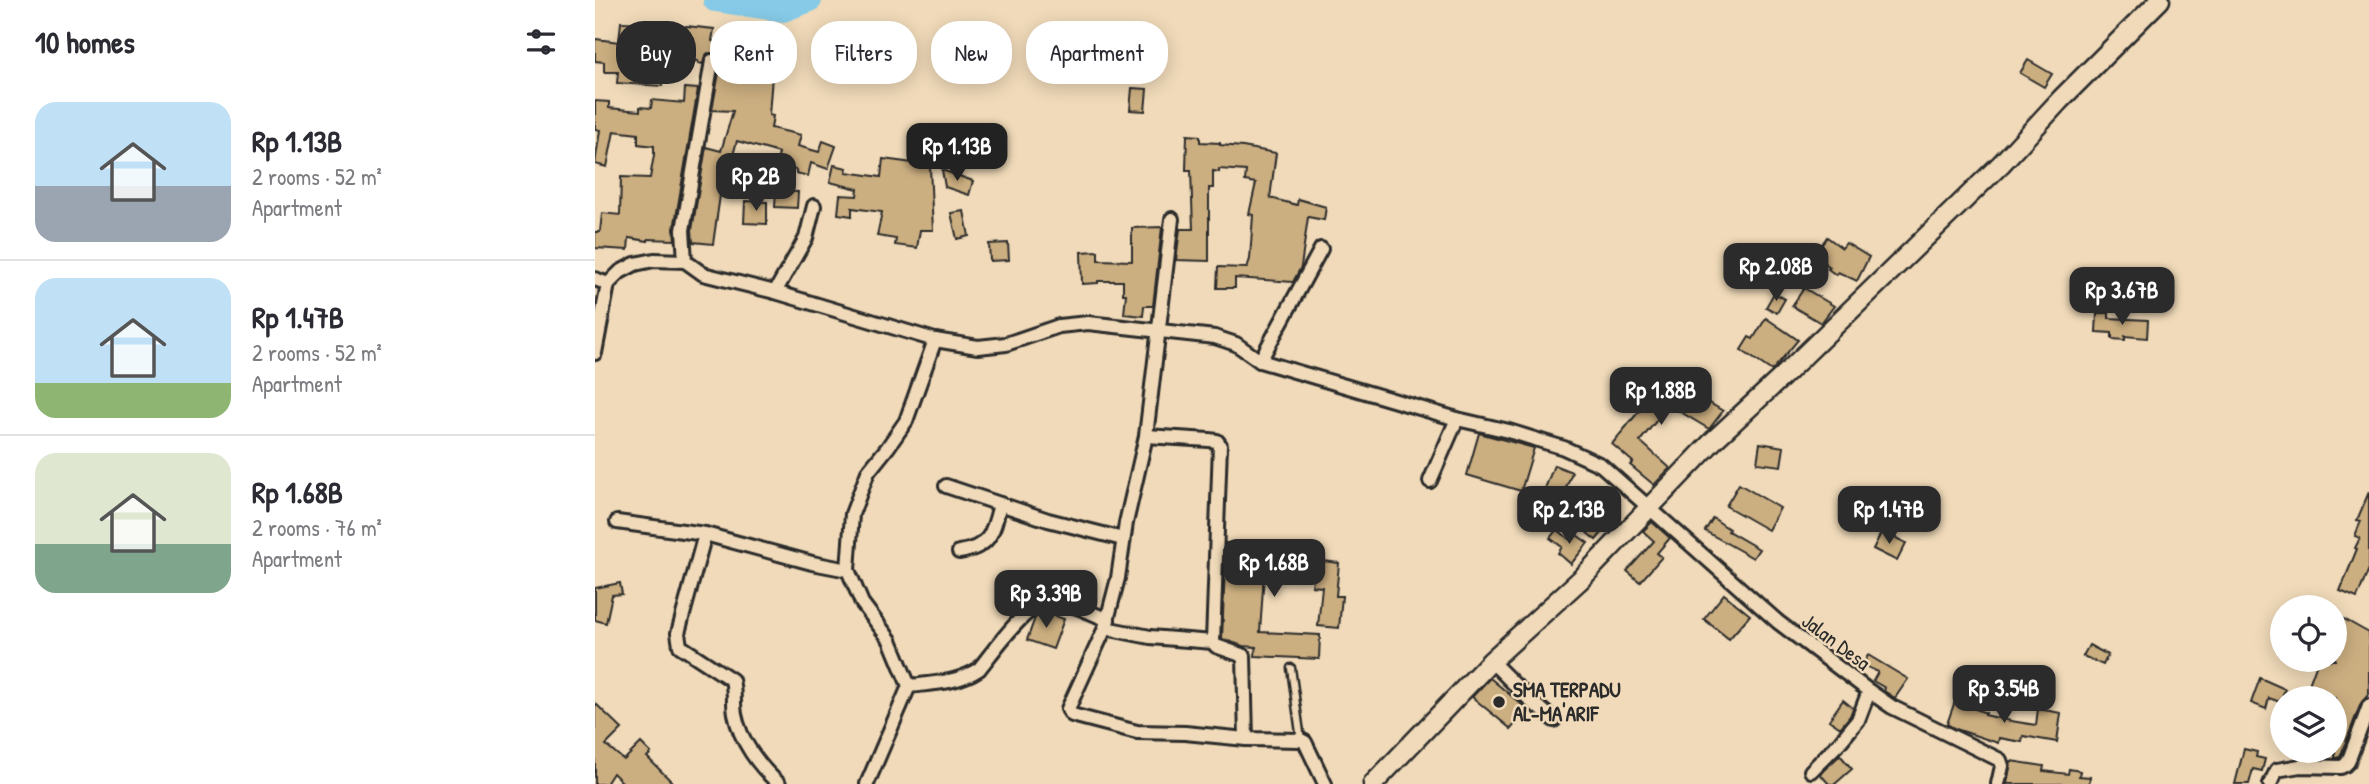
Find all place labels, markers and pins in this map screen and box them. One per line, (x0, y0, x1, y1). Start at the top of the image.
pin: Rp 1.13B (885, 124, 1029, 183)
pin: Rp 2B (707, 154, 805, 213)
pin: Rp 2.08B (1704, 244, 1848, 303)
pin: Rp 3.67B (2050, 268, 2194, 327)
pin: Rp 1.88B (1589, 368, 1733, 427)
pin: Rp 2.13B (1497, 486, 1641, 546)
pin: Rp 1.47B (1817, 486, 1961, 546)
pin: Rp 1.68B (1202, 540, 1346, 599)
pin: Rp 3.39B (974, 570, 1118, 630)
pin: Rp 3.54B (1932, 666, 2076, 725)
place label: SMA TERPADU AL-MA'ARIF (1513, 675, 1621, 728)
marker: SMA TERPADU AL-MA'ARIF (1491, 694, 1507, 710)

